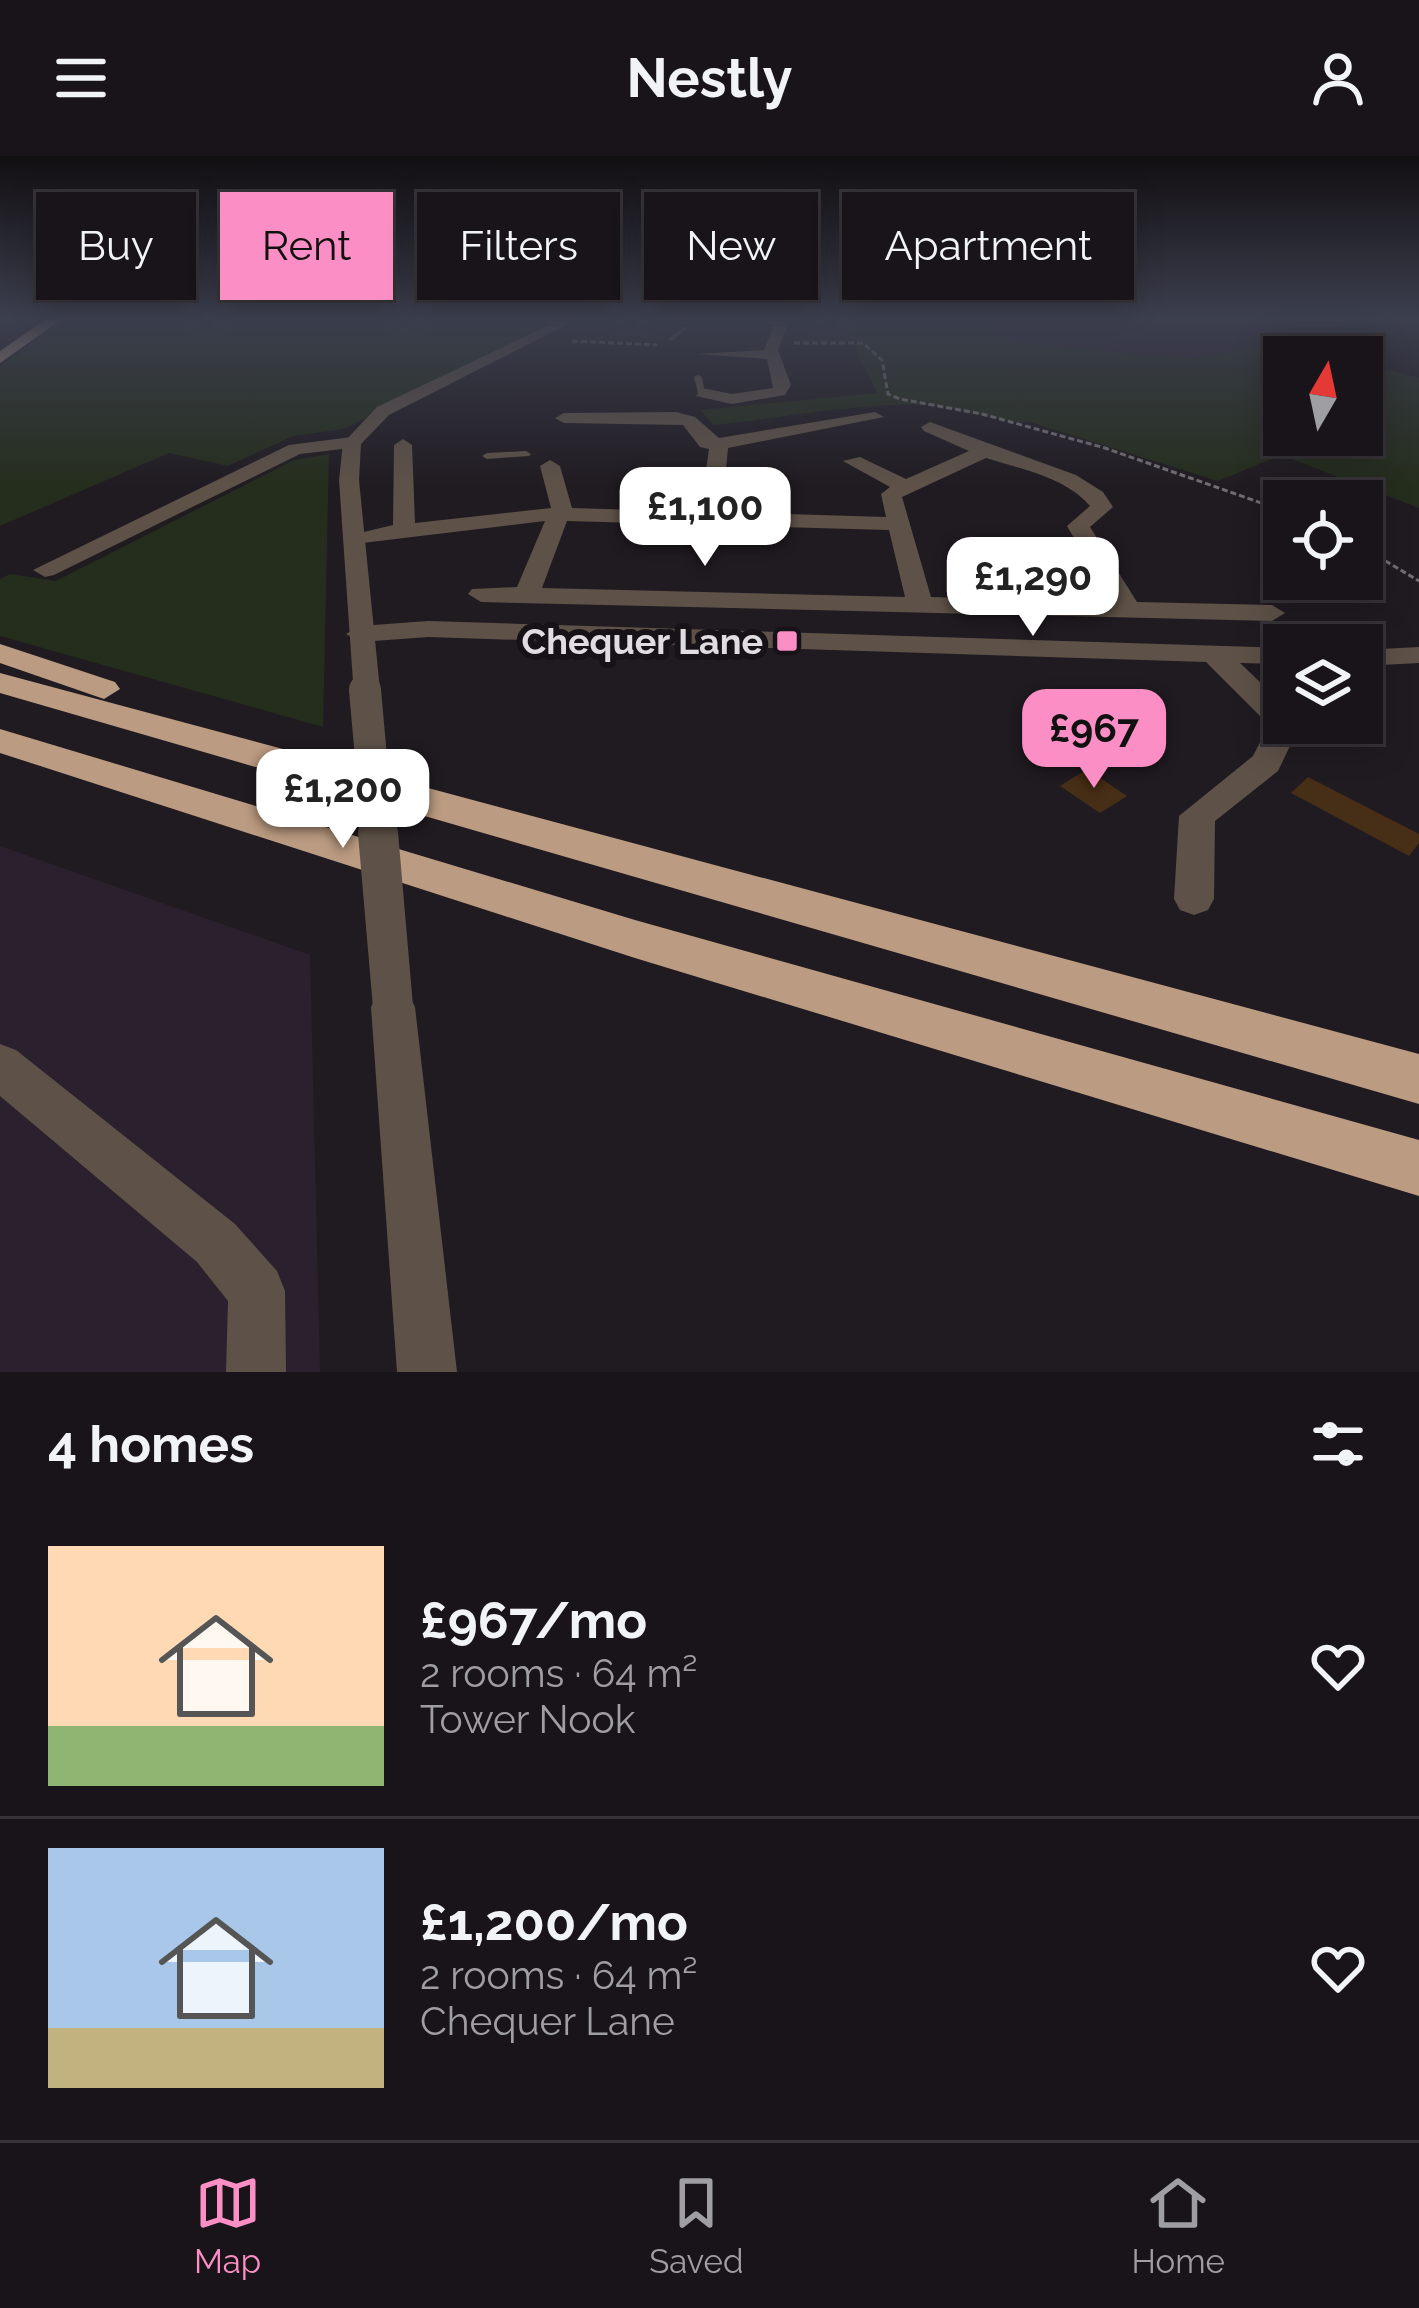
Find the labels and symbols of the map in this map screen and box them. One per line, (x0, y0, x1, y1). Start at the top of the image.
north arrow (1263, 336, 1383, 456)
pin: £1,100 (607, 467, 803, 569)
pin: £1,290 (935, 537, 1131, 639)
place label: Chequer Lane (522, 620, 763, 662)
marker: Chequer Lane (774, 628, 800, 654)
pin: £967 (1023, 689, 1165, 791)
pin: £1,200 (245, 749, 441, 851)

